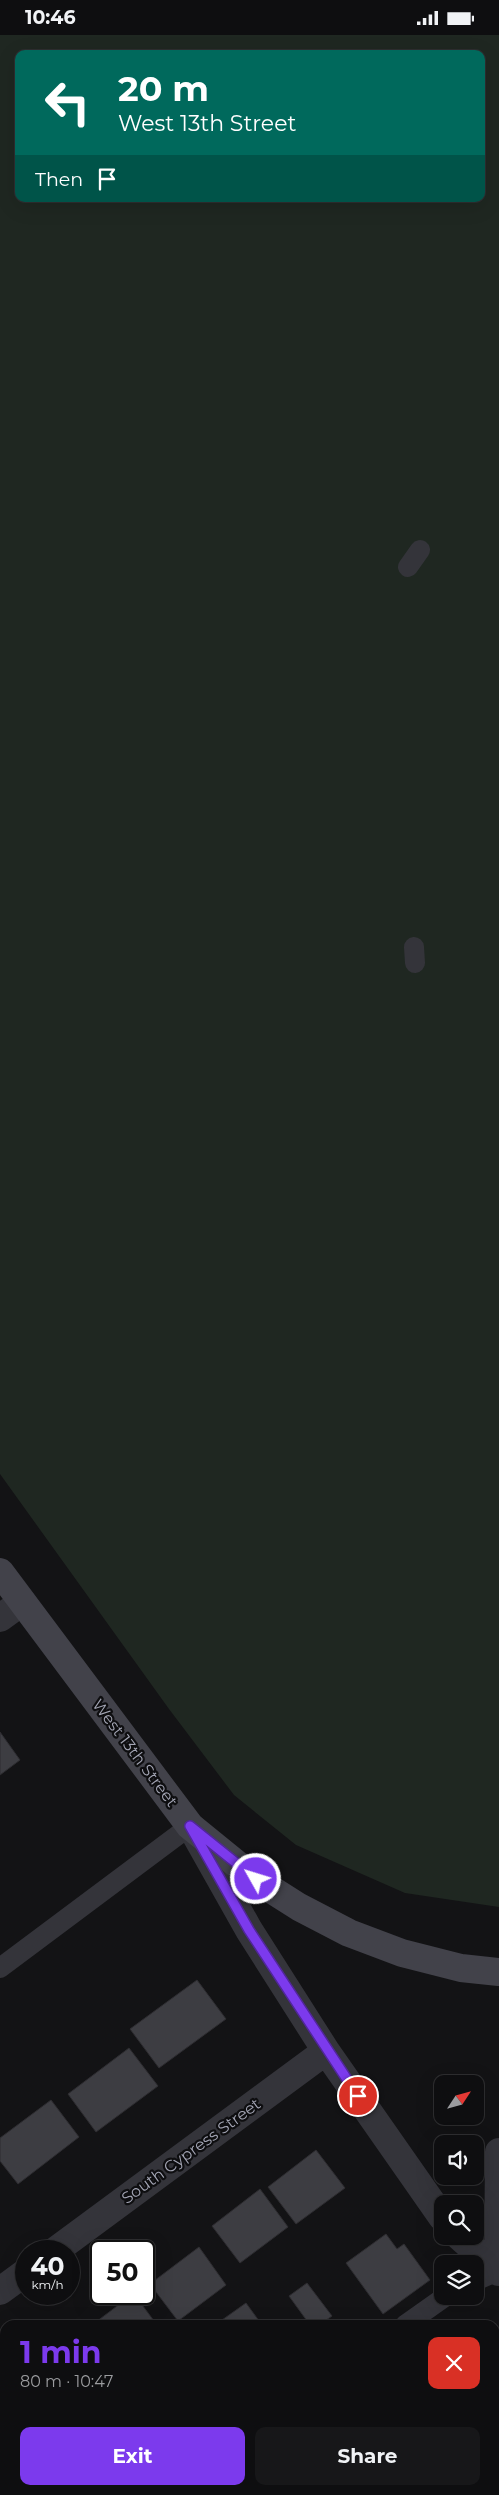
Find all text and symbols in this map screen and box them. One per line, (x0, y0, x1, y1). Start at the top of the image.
text: 10:46 (25, 6, 76, 29)
text: 20 m (118, 67, 209, 110)
icon: left (35, 70, 100, 135)
text: West 13th Street (118, 110, 296, 137)
icon: arrive (93, 165, 121, 193)
text: Then (35, 168, 83, 191)
street label: West 13th Street (88, 1695, 182, 1811)
position arrow (229, 1852, 281, 1904)
pin (337, 2075, 379, 2117)
north arrow (434, 2075, 484, 2125)
map controls (434, 2075, 484, 2305)
icon: arrive (344, 2082, 372, 2110)
street label: South Cypress Street (118, 2094, 265, 2208)
button: sound (434, 2135, 484, 2185)
button: search (434, 2195, 484, 2245)
speed limit sign: 50 (90, 2240, 155, 2305)
text: 40 (30, 2251, 65, 2281)
button: layers (434, 2255, 484, 2305)
text: km/h (31, 2277, 64, 2292)
text: 1 min (20, 2334, 101, 2371)
button: close (428, 2337, 480, 2389)
text: 80 m · 10:47 (20, 2372, 113, 2391)
button: Exit (20, 2427, 245, 2485)
button: Share (255, 2427, 480, 2485)

